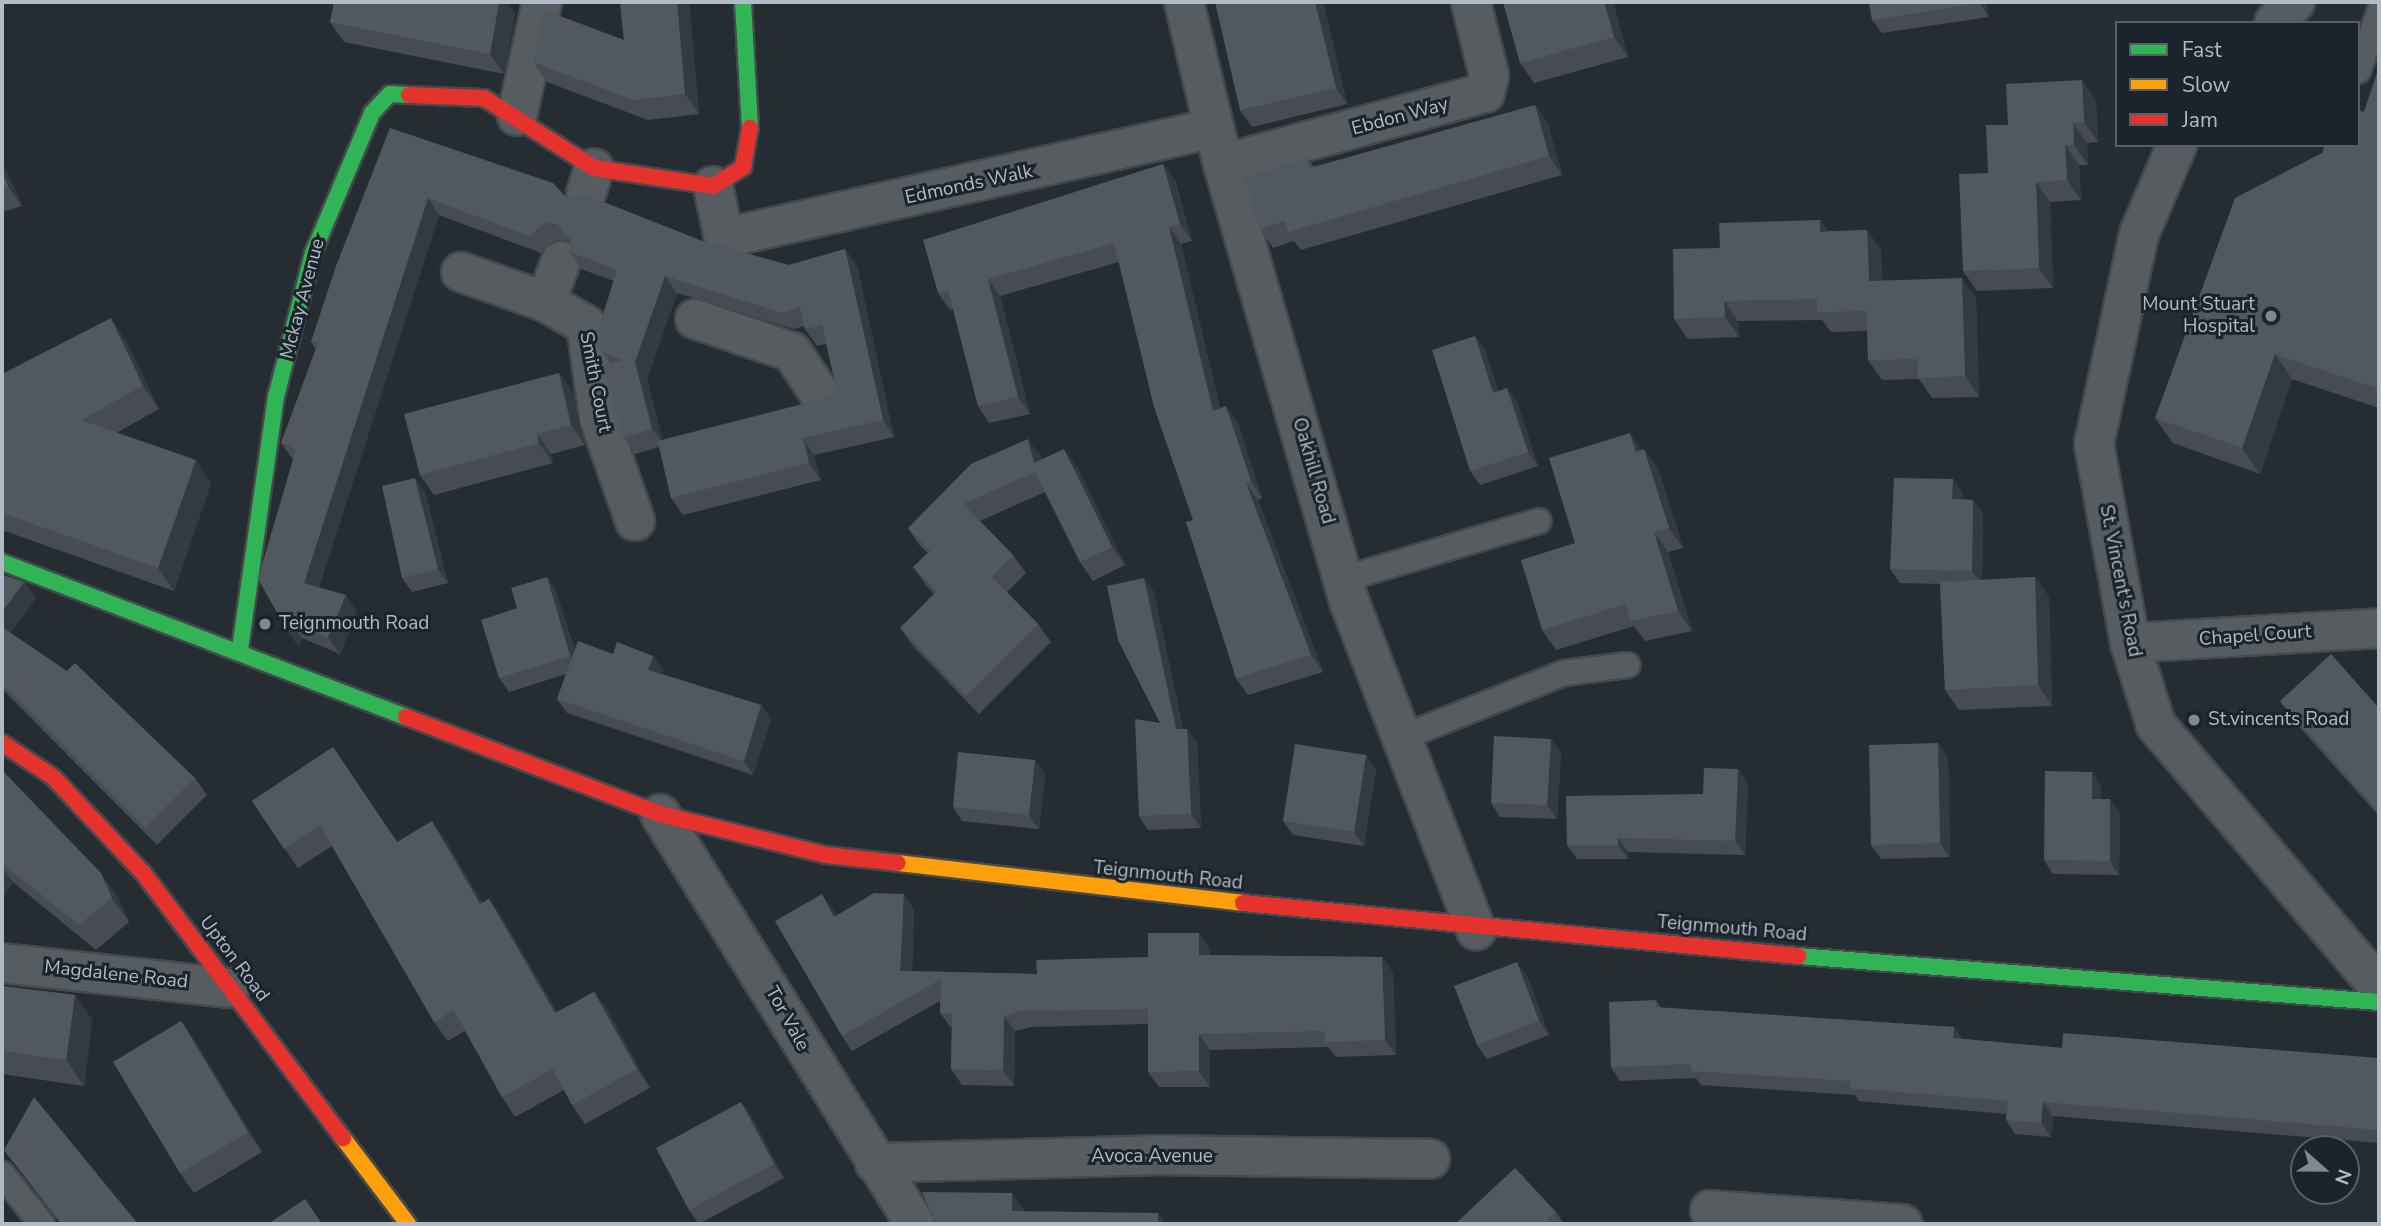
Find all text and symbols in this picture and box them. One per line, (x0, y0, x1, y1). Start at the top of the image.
legend (2115, 21, 2360, 147)
text: Fast (2182, 36, 2222, 64)
text: Slow (2182, 71, 2230, 99)
street label: Ebdon Way (1349, 93, 1451, 141)
text: Jam (2182, 106, 2218, 134)
street label: Edmonds Walk (903, 160, 1035, 210)
street label: Mckay Avenue (276, 236, 330, 362)
place label: Mount Stuart Hospital (2142, 294, 2255, 338)
marker: Mount Stuart Hospital (2261, 306, 2281, 326)
street label: Smith Court (574, 330, 616, 434)
street label: Oakhill Road (1287, 415, 1339, 527)
street label: St. Vincent's Road (2094, 503, 2146, 659)
place label: Teignmouth Road (279, 613, 429, 635)
marker: Teignmouth Road (257, 616, 273, 632)
street label: Chapel Court (2198, 621, 2312, 651)
place label: St.vincents Road (2208, 709, 2349, 731)
marker: St.vincents Road (2186, 712, 2202, 728)
street label: Teignmouth Road (1092, 857, 1244, 895)
street label: Upton Road (194, 911, 274, 1007)
street label: Teignmouth Road (1656, 911, 1808, 947)
street label: Magdalene Road (43, 956, 189, 994)
street label: Tor Vale (760, 983, 814, 1055)
north arrow (2290, 1135, 2360, 1205)
street label: Avoca Avenue (1091, 1146, 1213, 1168)
text: N (2328, 1166, 2357, 1188)

